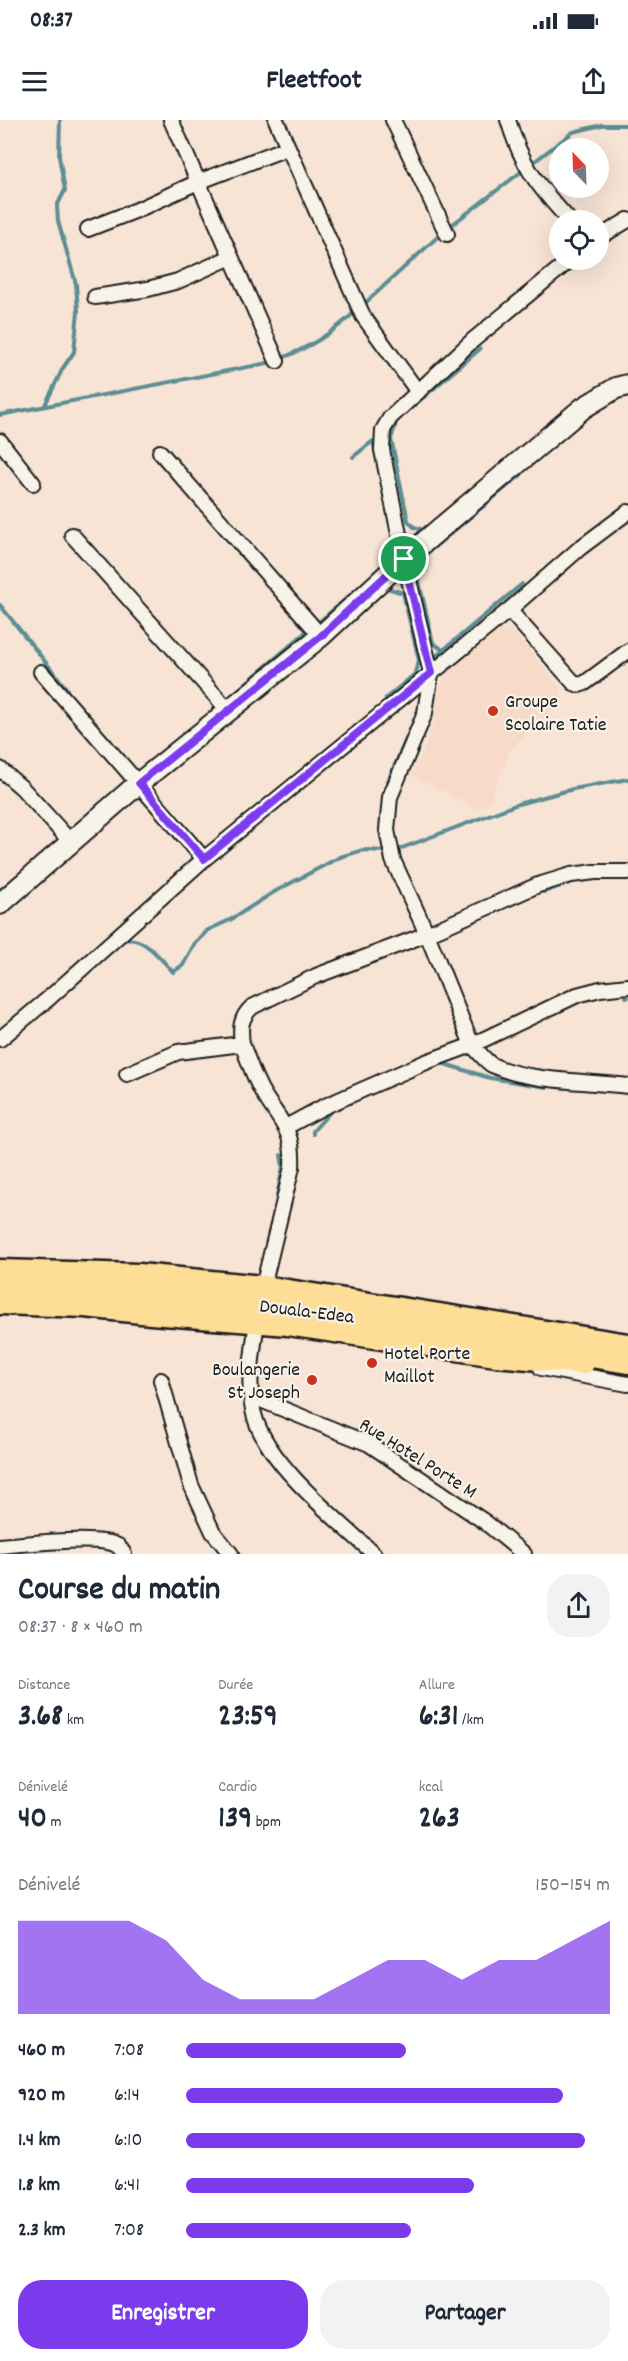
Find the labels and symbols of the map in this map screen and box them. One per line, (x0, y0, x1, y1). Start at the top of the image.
north arrow (549, 138, 609, 198)
pin (378, 533, 429, 584)
place label: Groupe Scolaire Tatie (505, 689, 607, 740)
marker: Groupe Scolaire Tatie (486, 704, 500, 718)
street label: Douala-Edea (258, 1293, 356, 1333)
place label: Hotel Porte Maillot (384, 1341, 470, 1392)
marker: Hotel Porte Maillot (365, 1356, 379, 1370)
place label: Boulangerie St Joseph (212, 1357, 300, 1408)
marker: Boulangerie St Joseph (305, 1373, 319, 1387)
street label: Rue Hotel Porte M (353, 1412, 482, 1507)

